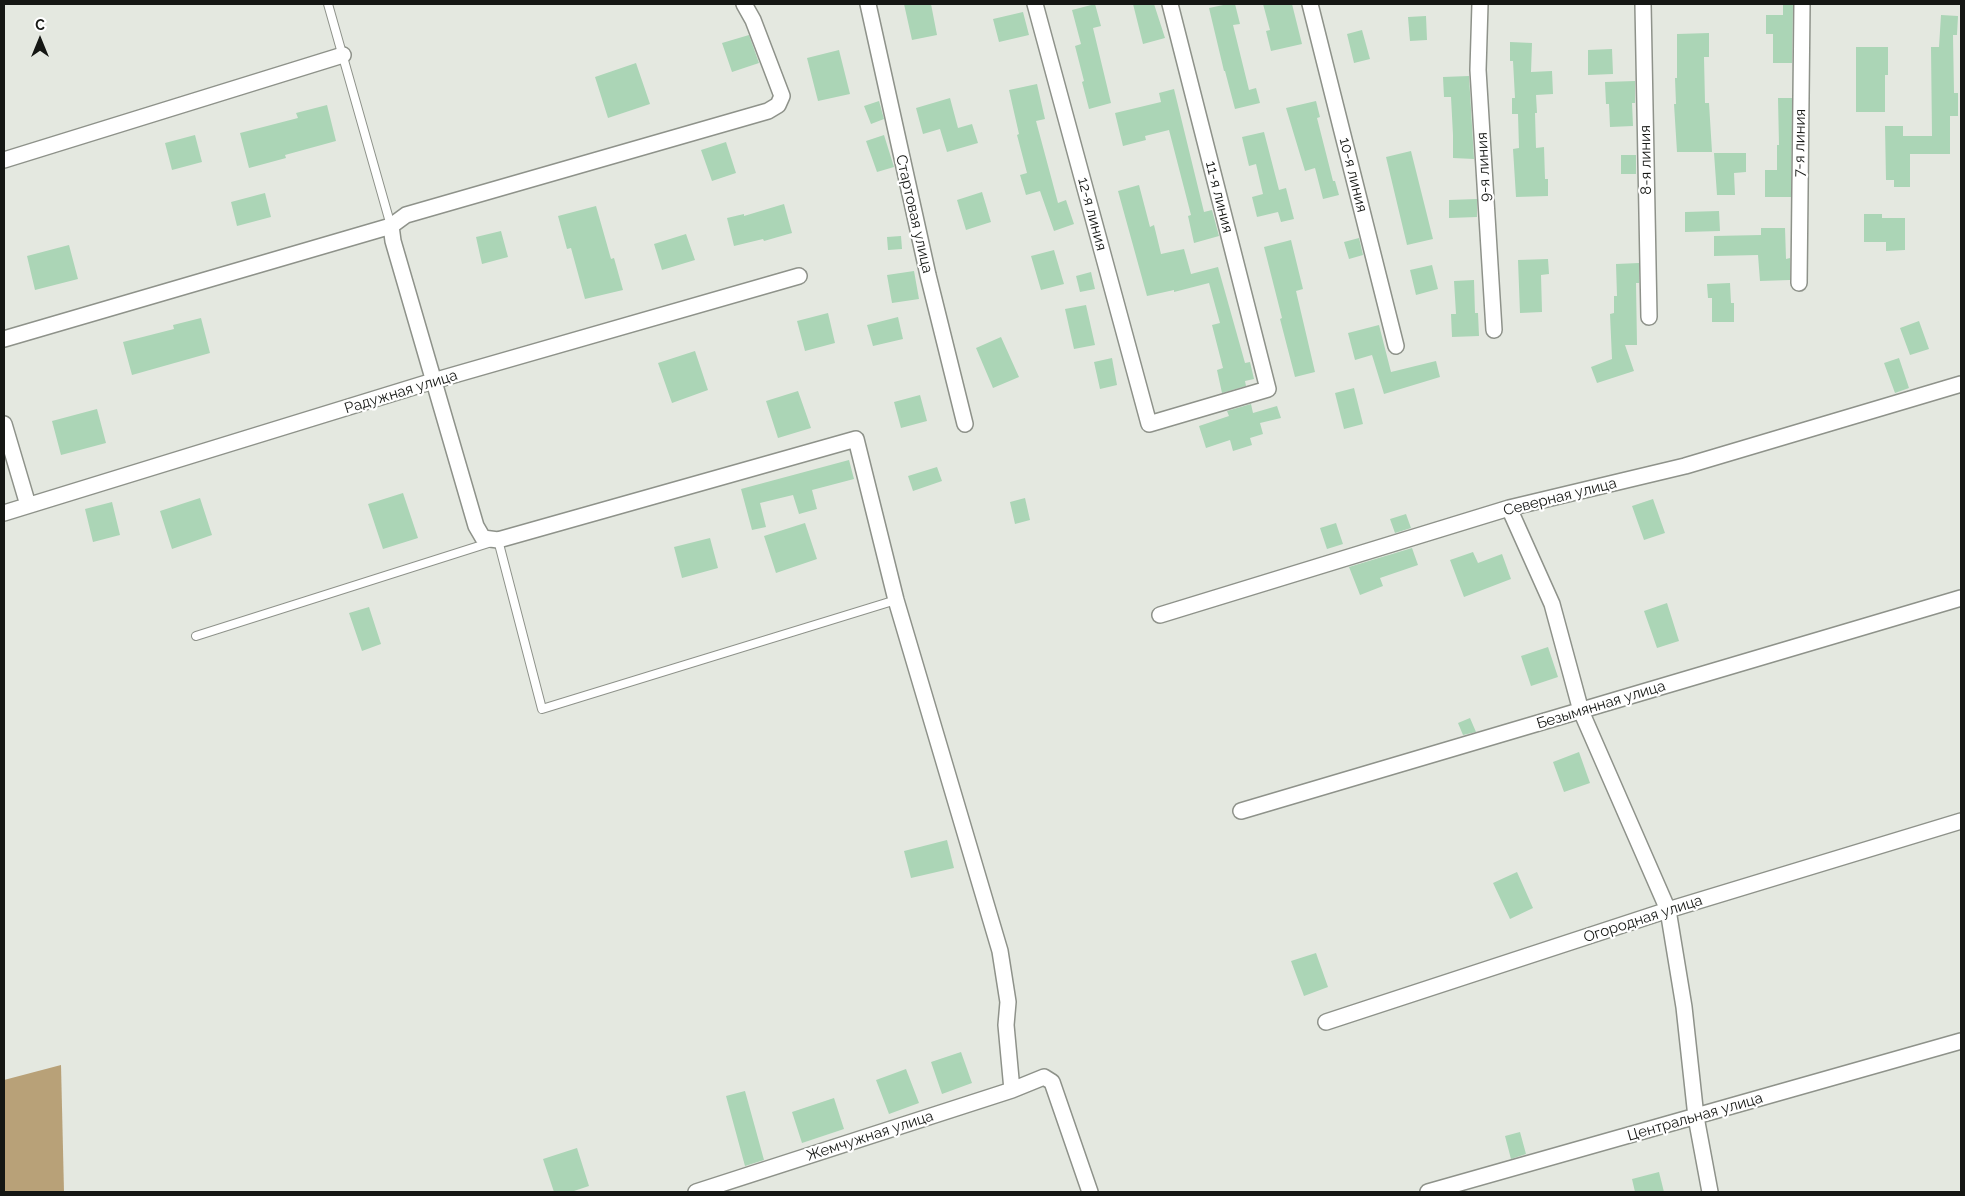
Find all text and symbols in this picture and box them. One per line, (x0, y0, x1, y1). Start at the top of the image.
north arrow (15, 15, 65, 65)
text: С (35, 17, 45, 33)
street label: 7-я линия (1790, 109, 1810, 177)
street label: 8-я линия (1636, 125, 1656, 195)
street label: 9-я линия (1473, 132, 1495, 202)
street label: 10-я линия (1335, 136, 1371, 214)
street label: Стартовая улица (892, 153, 936, 275)
street label: 11-я линия (1201, 159, 1237, 235)
street label: 12-я линия (1074, 175, 1110, 253)
street label: Радужная улица (342, 366, 460, 418)
street label: Северная улица (1501, 474, 1619, 520)
street label: Безымянная улица (1534, 677, 1668, 733)
street label: Огородная улица (1581, 891, 1705, 947)
street label: Центральная улица (1625, 1089, 1765, 1145)
street label: Жемчужная улица (804, 1107, 936, 1165)

